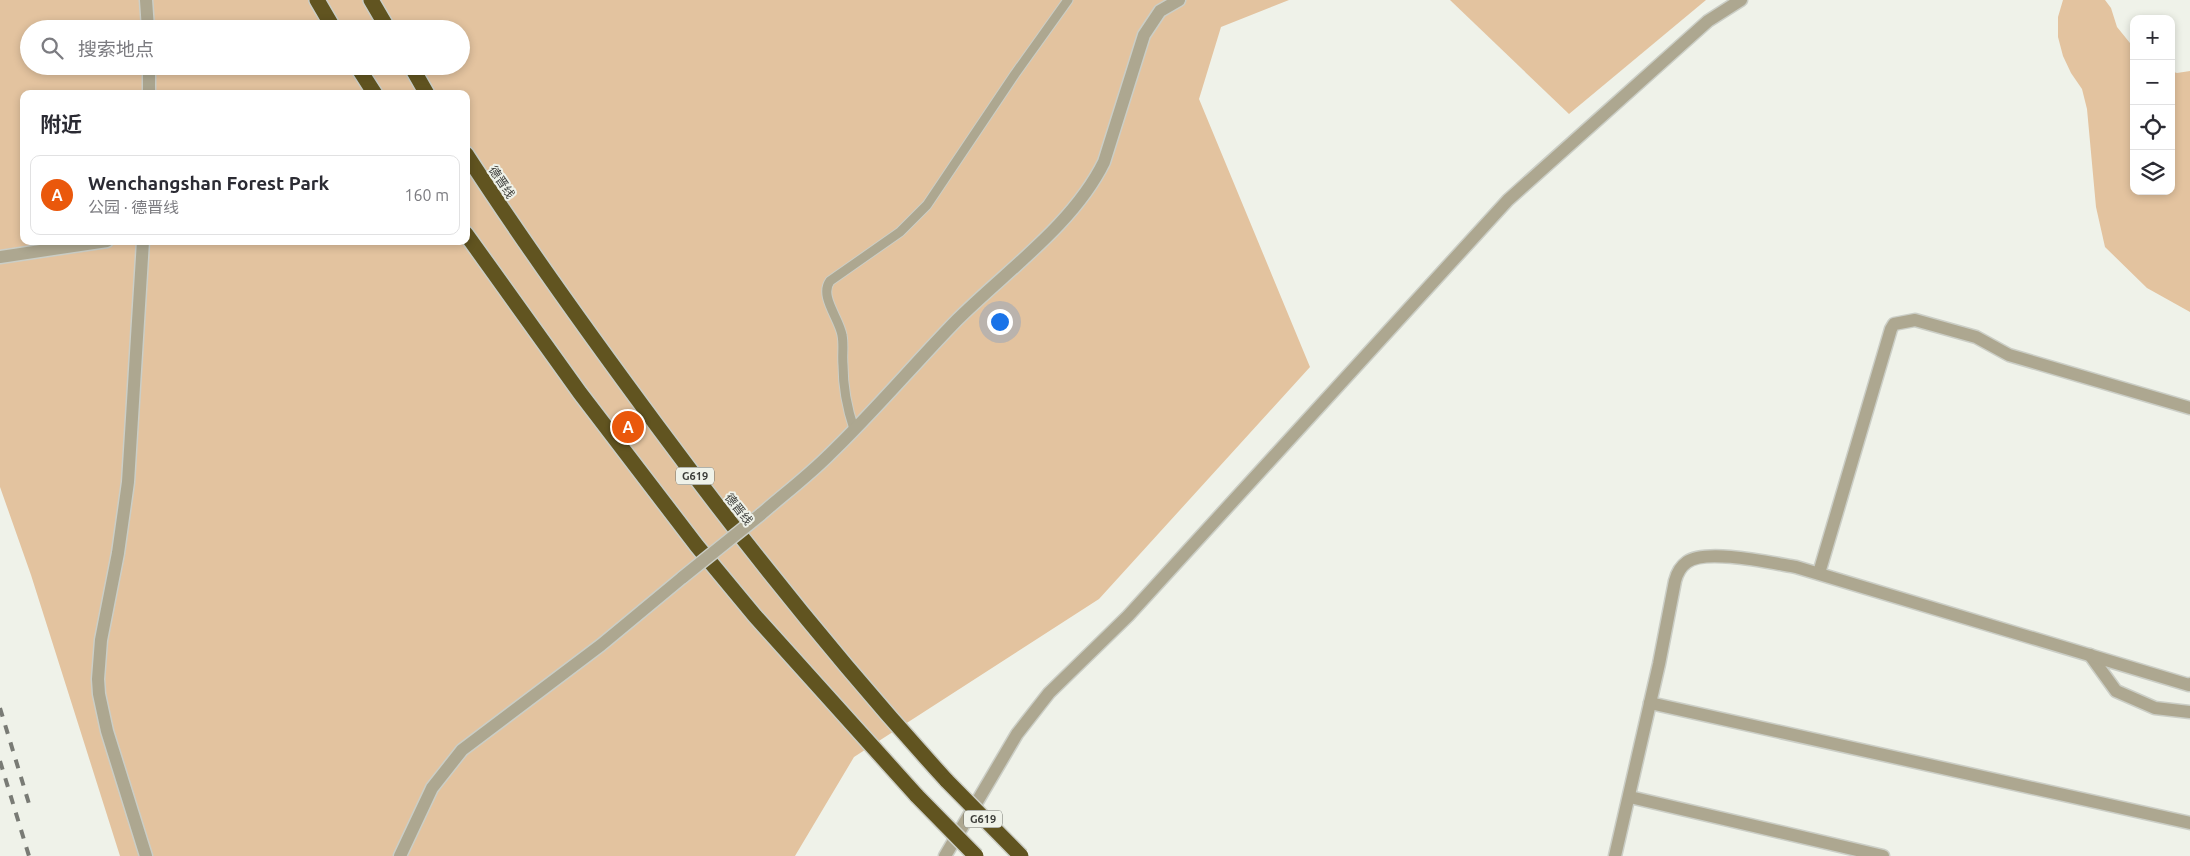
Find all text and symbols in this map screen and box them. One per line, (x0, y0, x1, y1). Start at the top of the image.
map controls (2130, 15, 2175, 195)
button: + (2130, 15, 2175, 60)
search box (20, 20, 470, 75)
icon: search (38, 34, 66, 62)
text: 搜索地点 (78, 38, 154, 60)
button: − (2130, 60, 2175, 105)
button: locate (2130, 105, 2175, 150)
text: 附近 (40, 112, 82, 136)
button: layers (2130, 150, 2175, 195)
street label: 德晋线 (487, 163, 517, 201)
text: Wenchangshan Forest Park (88, 172, 329, 194)
text: A (51, 186, 63, 204)
text: 160 m (404, 186, 449, 204)
text: 公园 · 德晋线 (88, 198, 179, 216)
your location (987, 309, 1013, 335)
pin: A (612, 408, 644, 446)
road number: G619 (676, 468, 714, 484)
street label: 德晋线 (723, 491, 755, 527)
road number: G619 (964, 811, 1002, 828)

